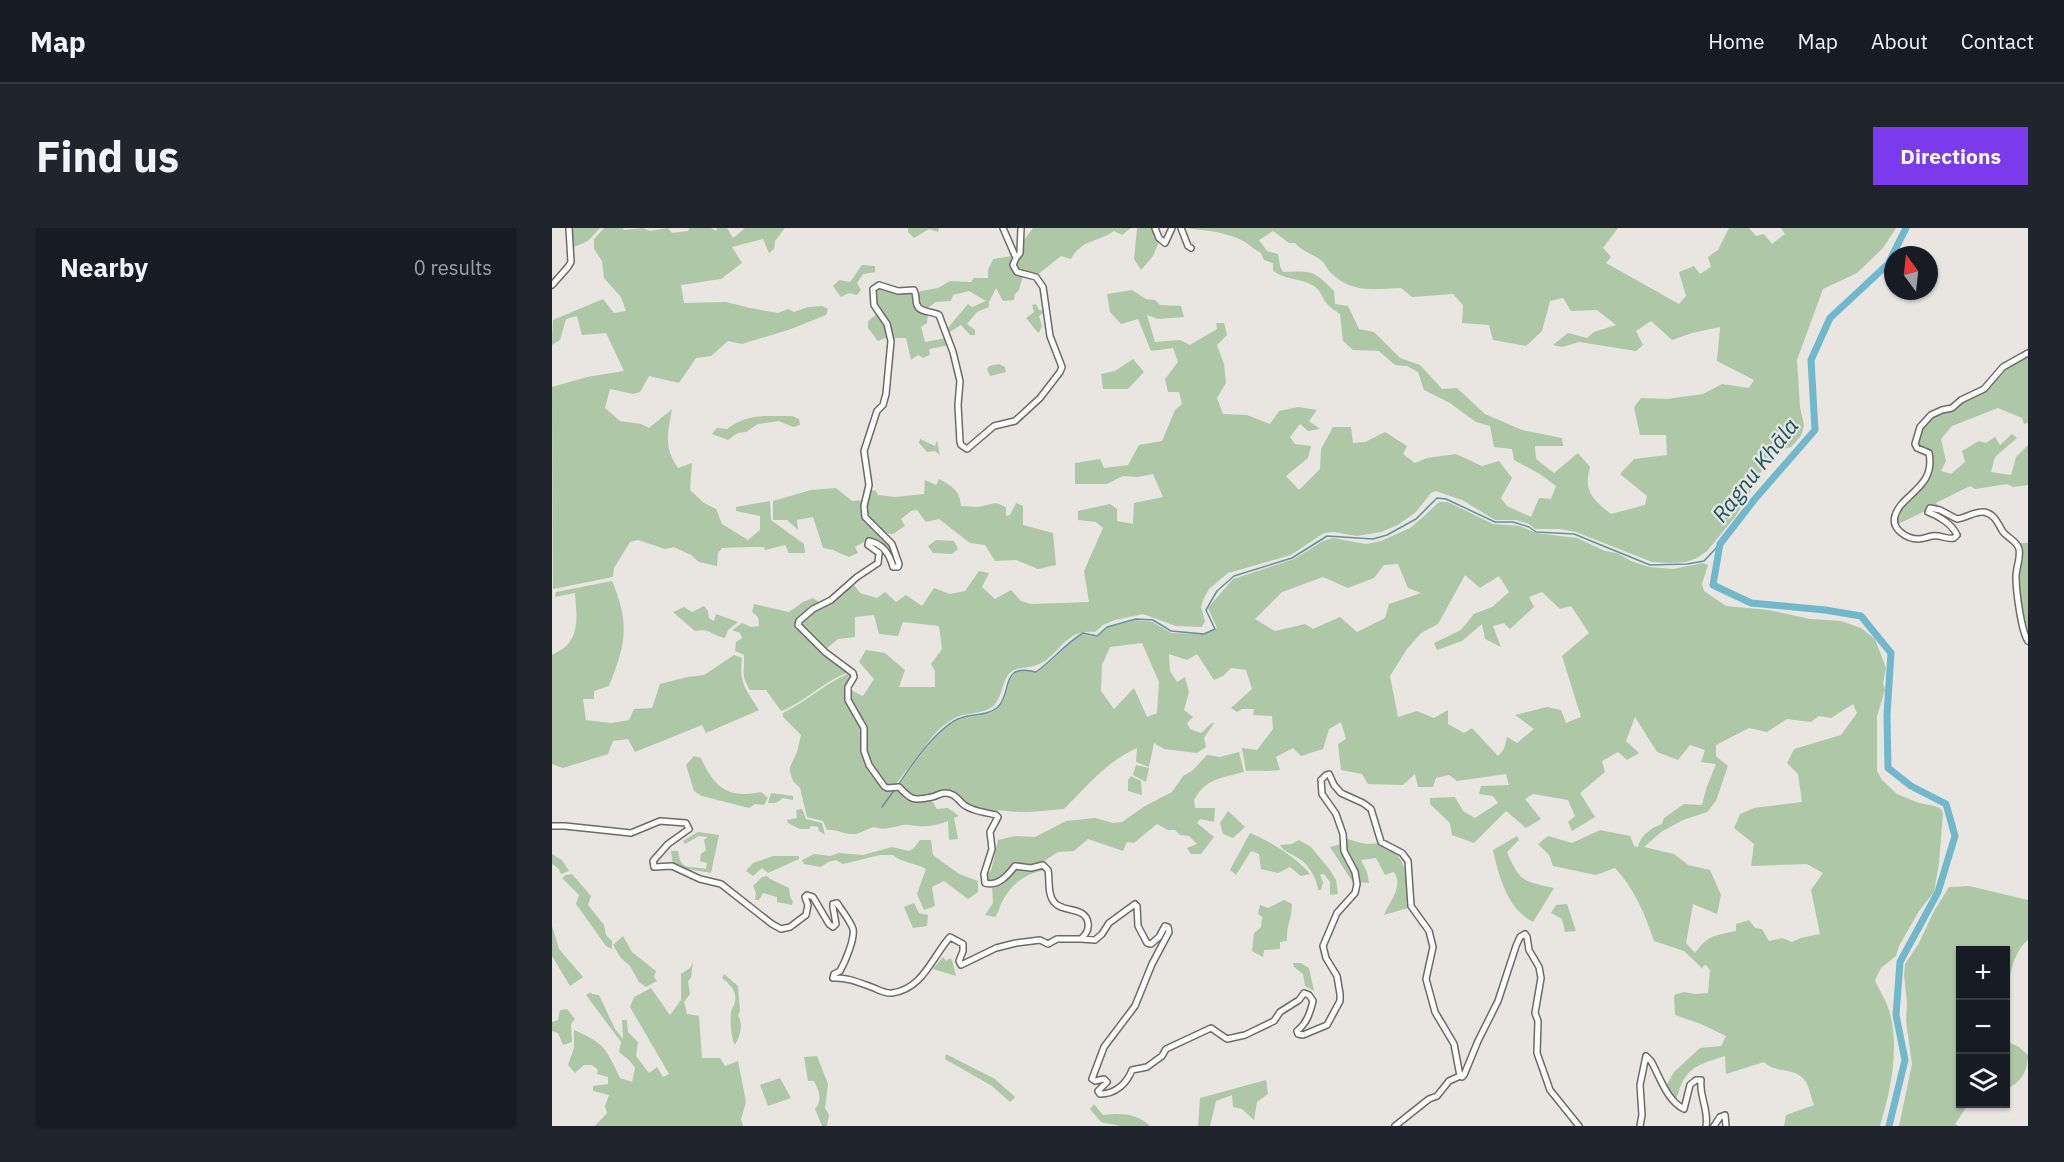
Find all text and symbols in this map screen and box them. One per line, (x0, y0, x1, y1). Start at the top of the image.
text: Map (30, 23, 86, 60)
text: Home (1708, 27, 1765, 55)
text: Map (1798, 27, 1838, 55)
text: About (1871, 27, 1928, 55)
text: Contact (1961, 27, 2034, 55)
button: Directions (1873, 127, 2028, 185)
text: Find us (36, 129, 179, 184)
north arrow (1884, 246, 1938, 300)
text: Nearby (60, 250, 148, 284)
text: 0 results (414, 254, 492, 281)
water label: Ragnu Khāla (1705, 412, 1804, 528)
map controls (1956, 946, 2010, 1108)
button: + (1956, 946, 2010, 1000)
button: − (1956, 1000, 2010, 1054)
button: layers (1956, 1054, 2010, 1108)

